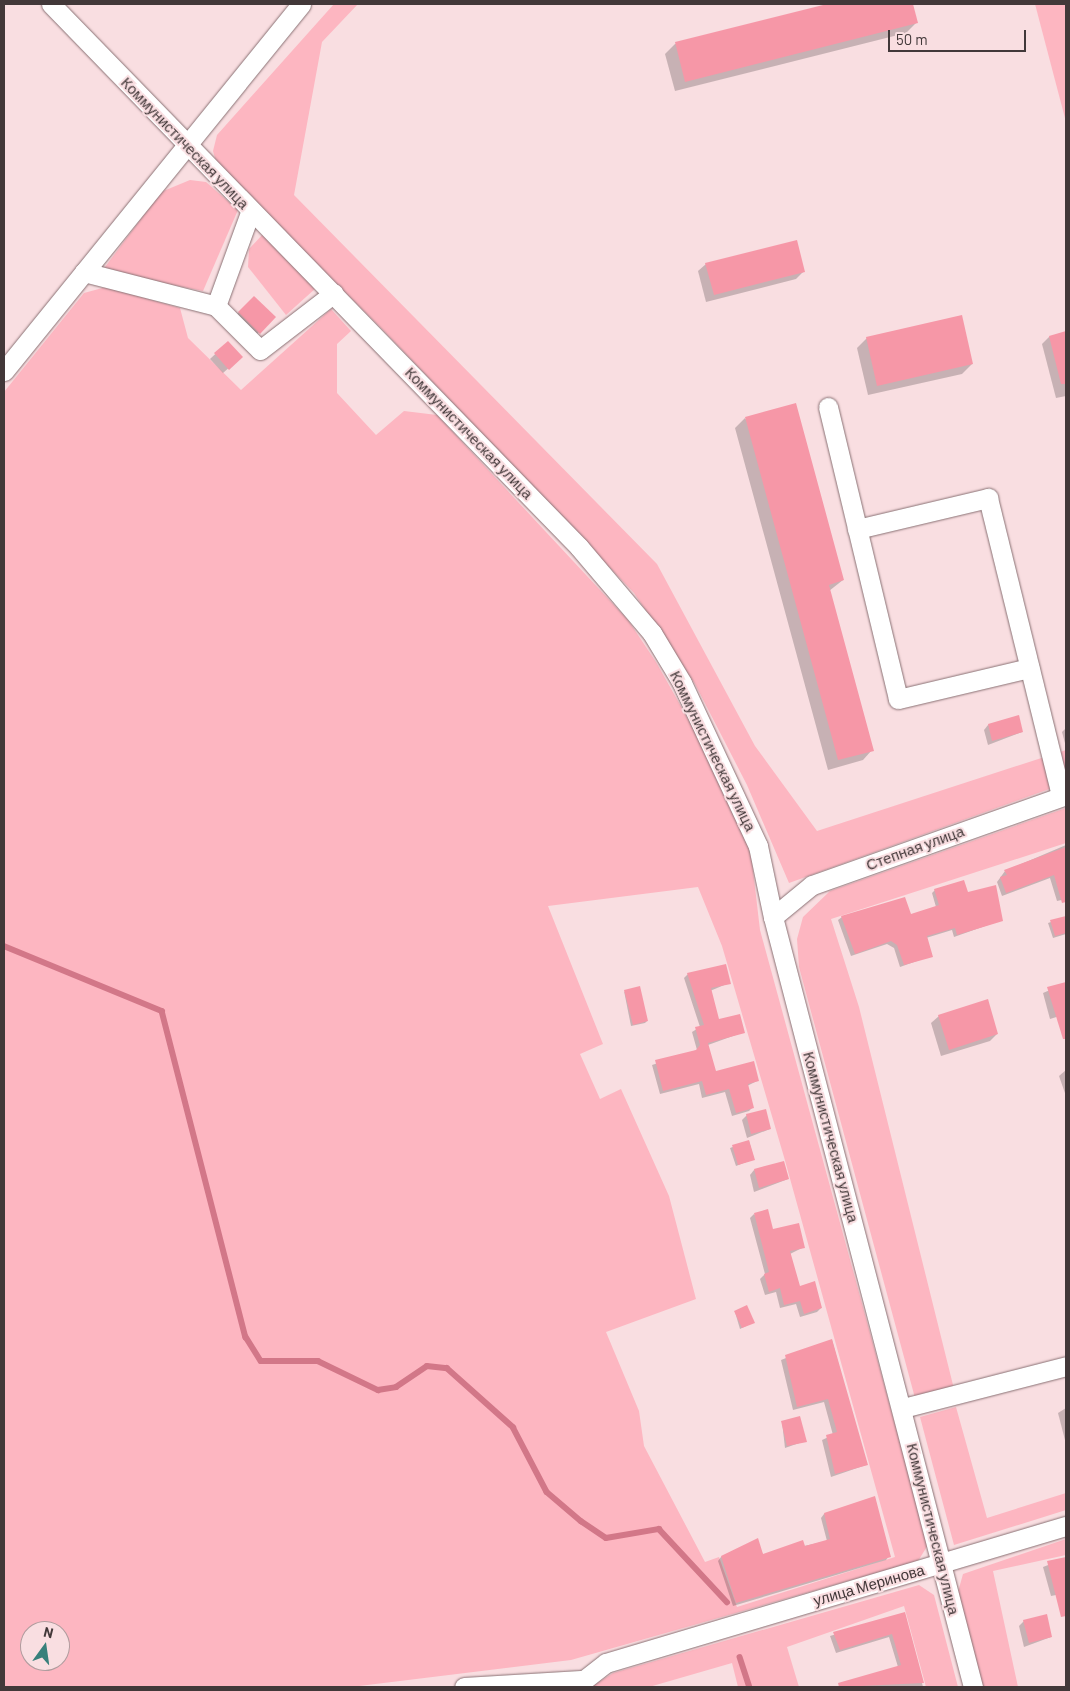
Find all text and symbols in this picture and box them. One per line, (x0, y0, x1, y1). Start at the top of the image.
scale bar (890, 20, 1028, 52)
text: 50 m (896, 30, 928, 48)
street label: Коммунистическая улица (117, 73, 253, 213)
street label: Коммунистическая улица (401, 363, 537, 503)
street label: Коммунистическая улица (666, 668, 760, 834)
street label: Степная улица (864, 822, 966, 874)
street label: Коммунистическая улица (800, 1050, 862, 1224)
street label: Коммунистическая улица (903, 1441, 963, 1617)
street label: улица Меринова (811, 1561, 927, 1609)
north arrow (20, 1621, 70, 1671)
text: N (42, 1623, 55, 1641)

